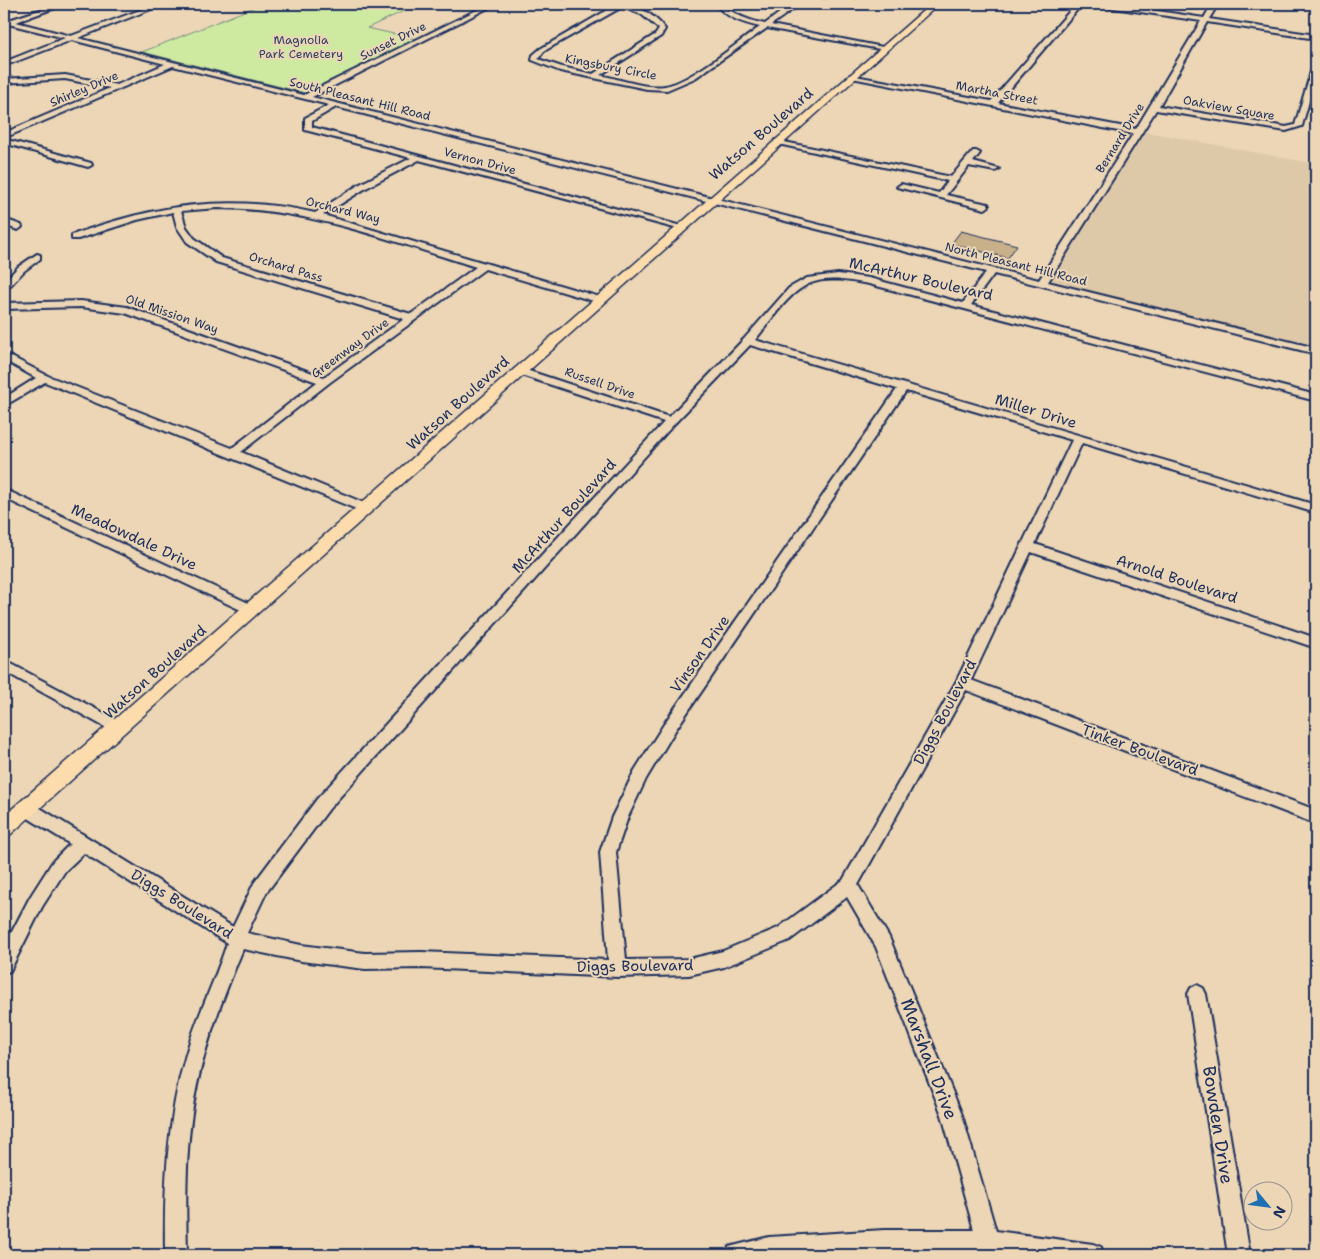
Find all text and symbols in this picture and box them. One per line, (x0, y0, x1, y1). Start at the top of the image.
street label: Sunset Drive (357, 18, 429, 64)
park label: Magnolia Park Cemetery (259, 32, 343, 62)
street label: Kingsbury Circle (564, 50, 658, 84)
street label: Shirley Drive (47, 67, 121, 111)
street label: South Pleasant Hill Road (288, 74, 433, 124)
street label: Martha Street (955, 77, 1039, 109)
street label: Watson Boulevard (705, 83, 818, 185)
street label: Oakview Square (1182, 92, 1276, 124)
street label: Bernard Drive (1092, 100, 1148, 176)
street label: Vernon Drive (442, 144, 518, 178)
street label: Orchard Way (304, 193, 382, 227)
street label: North Pleasant Hill Road (943, 239, 1089, 290)
street label: Orchard Pass (247, 248, 325, 286)
street label: McArthur Boulevard (847, 253, 995, 305)
street label: Old Mission Way (124, 291, 221, 337)
street label: Greenway Drive (308, 314, 392, 382)
street label: Watson Boulevard (402, 351, 514, 455)
street label: Russell Drive (563, 363, 638, 403)
street label: Miller Drive (993, 389, 1079, 433)
street label: McArthur Boulevard (507, 454, 621, 577)
street label: Meadowdale Drive (68, 499, 200, 575)
street label: Arnold Boulevard (1114, 550, 1241, 608)
street label: Vinson Drive (666, 611, 734, 697)
street label: Watson Boulevard (99, 620, 211, 724)
street label: Diggs Boulevard (909, 655, 981, 768)
street label: Tinker Boulevard (1079, 720, 1202, 781)
street label: Diggs Boulevard (127, 865, 237, 944)
street label: Diggs Boulevard (576, 955, 694, 977)
street label: Marshall Drive (895, 995, 963, 1123)
street label: Bowden Drive (1197, 1064, 1239, 1186)
north arrow (1242, 1182, 1292, 1232)
text: N (1269, 1203, 1290, 1222)

